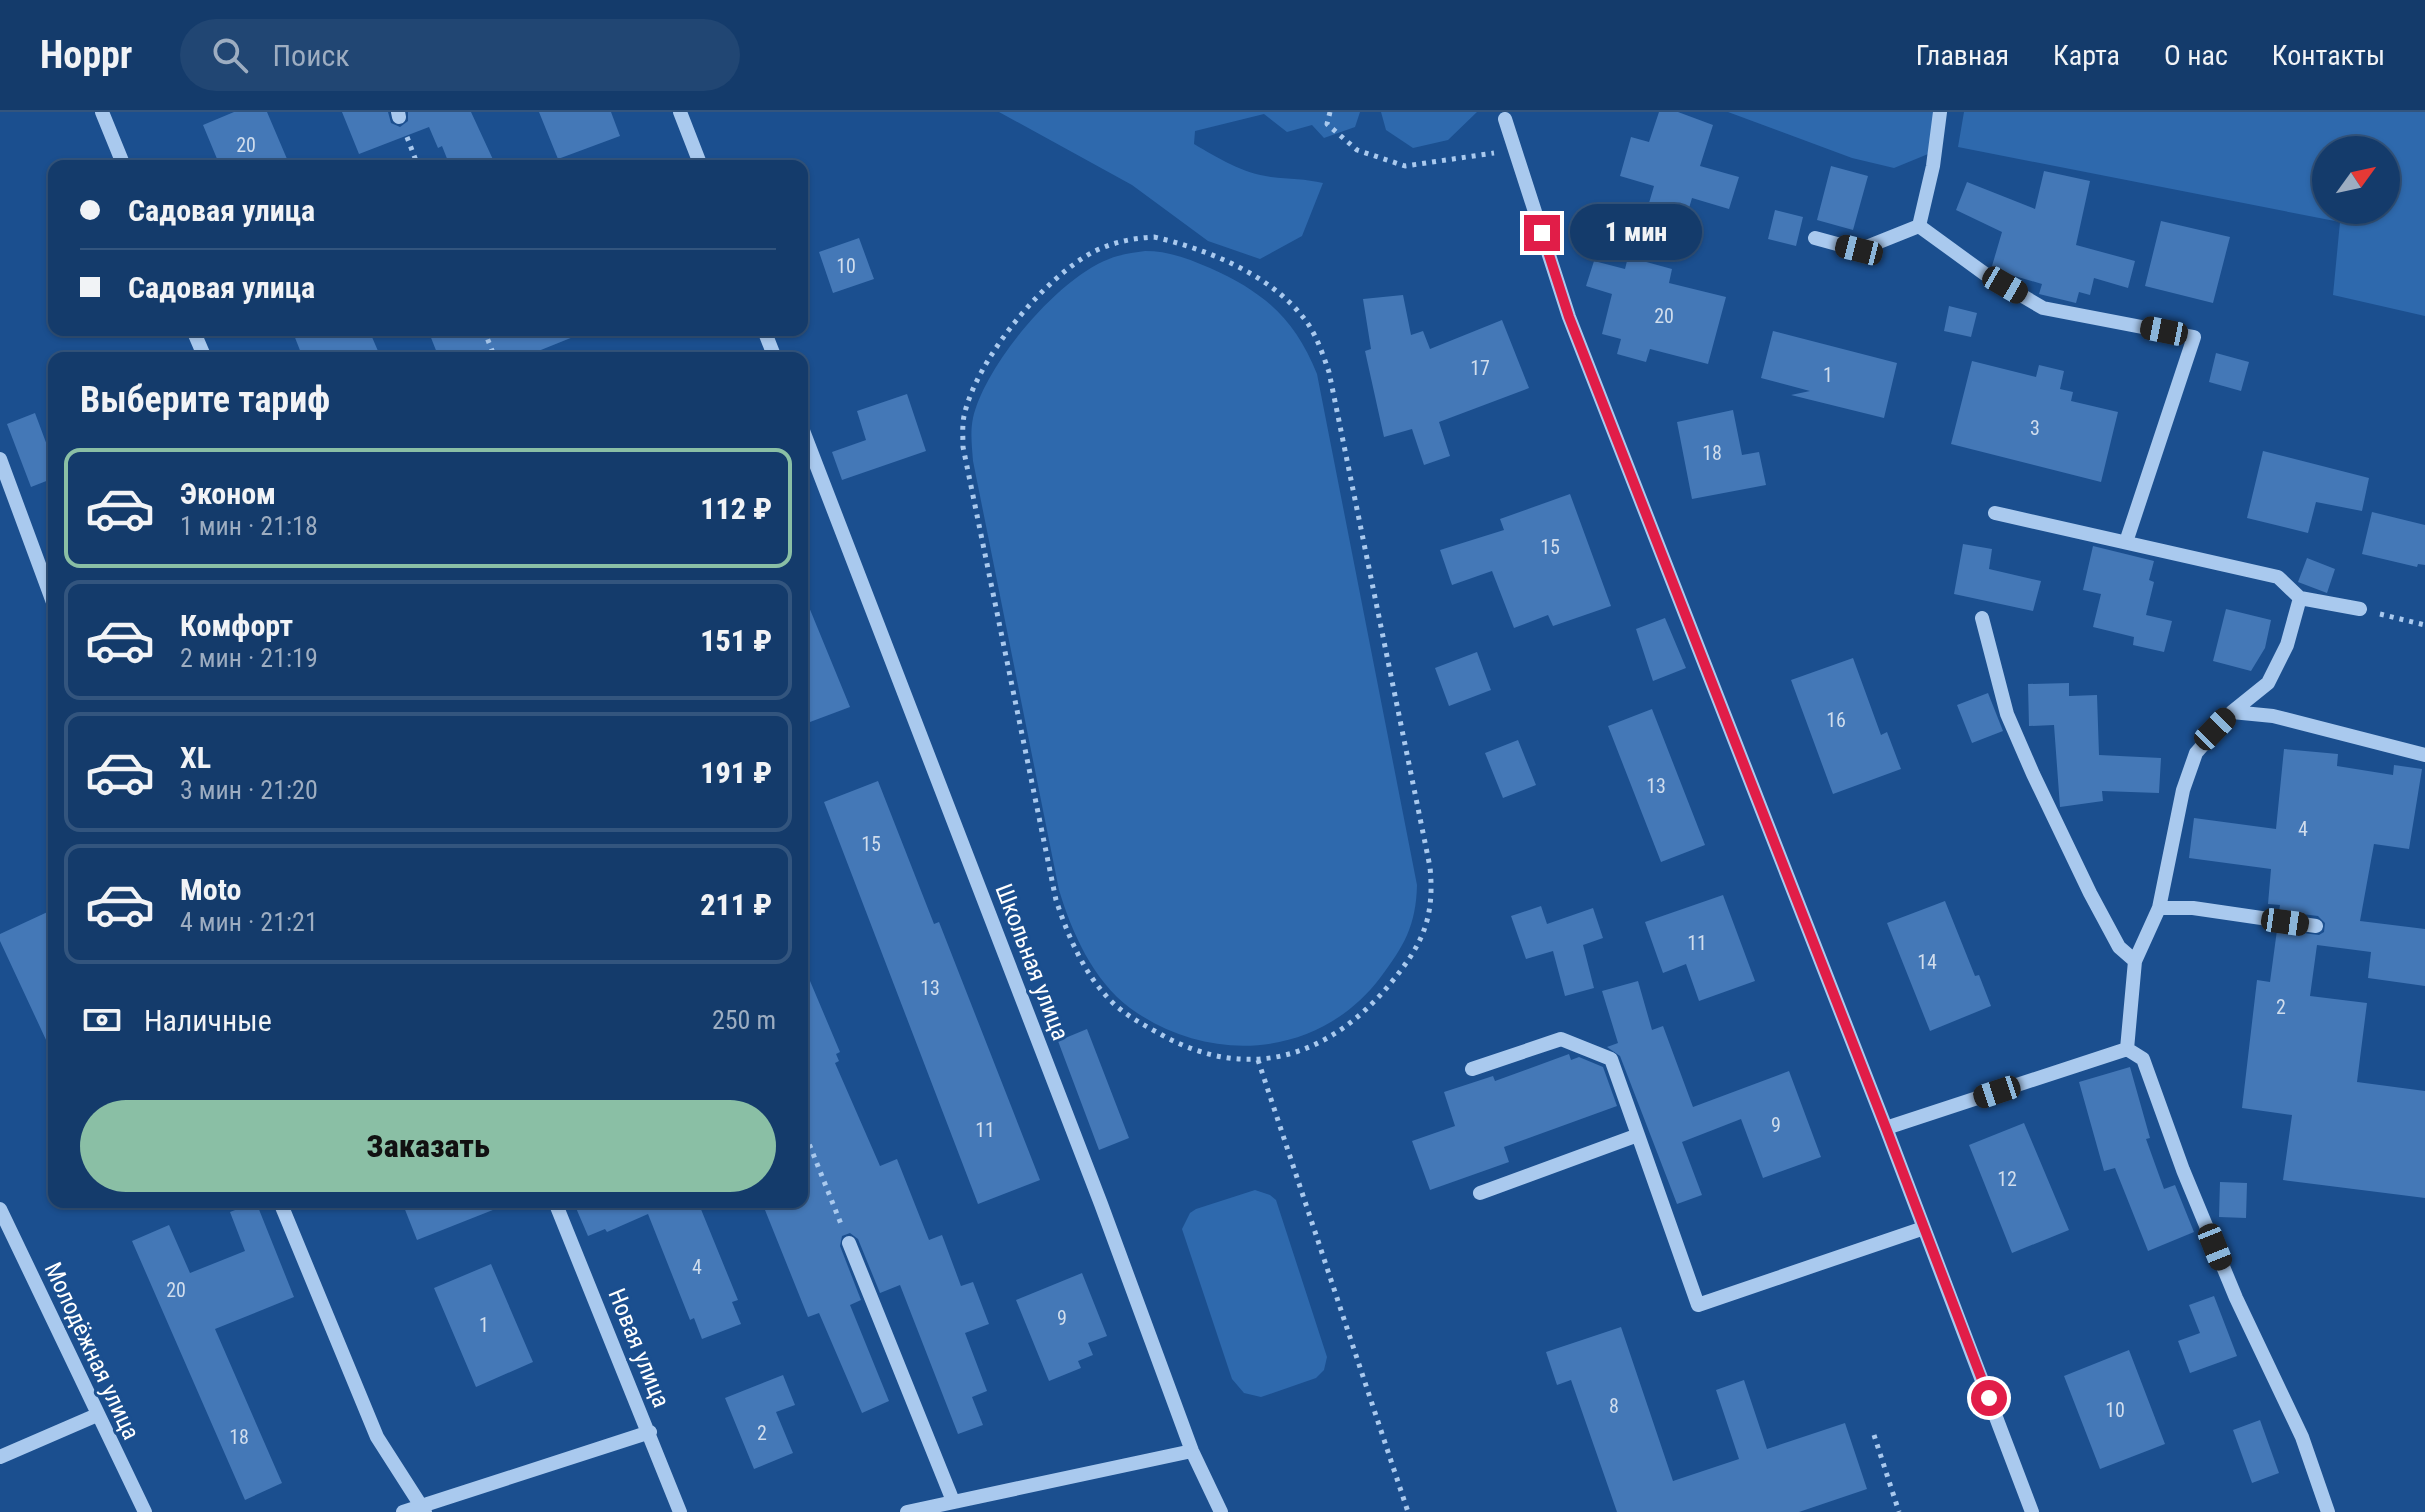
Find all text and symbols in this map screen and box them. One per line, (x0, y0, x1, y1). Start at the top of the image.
search box (180, 19, 740, 91)
text: Hoppr (40, 33, 132, 77)
icon: search (208, 33, 252, 77)
text: Поиск (272, 38, 350, 73)
text: Главная (1916, 39, 2009, 72)
text: Карта (2053, 39, 2120, 72)
text: О нас (2164, 39, 2228, 72)
text: Контакты (2272, 39, 2385, 72)
house number: 20 (236, 133, 256, 157)
north arrow (2312, 136, 2400, 224)
map controls (2312, 136, 2400, 224)
text: Садовая улица (128, 193, 315, 228)
callout: 1 мин (1570, 205, 1702, 261)
route end (1524, 215, 1560, 251)
text: 1 мин (1605, 217, 1667, 247)
car (1833, 233, 1885, 267)
house number: 10 (836, 254, 856, 278)
car (1978, 263, 2032, 307)
text: Садовая улица (128, 270, 315, 305)
house number: 20 (1654, 304, 1674, 328)
car (2138, 315, 2190, 347)
house number: 17 (1470, 356, 1490, 380)
house number: 1 (1823, 363, 1833, 387)
text: Выберите тариф (80, 379, 330, 421)
house number: 3 (2030, 416, 2040, 440)
house number: 18 (1702, 441, 1722, 465)
icon: car (84, 472, 156, 544)
text: Эконом (180, 476, 276, 511)
text: 112 ₽ (700, 491, 772, 526)
text: 1 мин · 21:18 (180, 511, 318, 541)
house number: 15 (1540, 535, 1560, 559)
icon: car (84, 604, 156, 676)
text: Комфорт (180, 608, 293, 643)
text: 151 ₽ (700, 623, 772, 658)
text: 2 мин · 21:19 (180, 643, 318, 673)
car (2190, 703, 2240, 755)
house number: 16 (1826, 708, 1846, 732)
icon: car (84, 736, 156, 808)
text: XL (180, 740, 211, 775)
text: 191 ₽ (700, 755, 772, 790)
house number: 13 (1646, 774, 1666, 798)
text: 3 мин · 21:20 (180, 775, 318, 805)
house number: 4 (2298, 817, 2308, 841)
house number: 15 (861, 832, 881, 856)
icon: car (84, 868, 156, 940)
text: Moto (180, 872, 241, 907)
street label: Школьная улица (989, 880, 1075, 1044)
text: 211 ₽ (700, 887, 772, 922)
text: 4 мин · 21:21 (180, 907, 318, 937)
car (2260, 907, 2310, 937)
house number: 11 (1687, 931, 1707, 955)
house number: 14 (1917, 950, 1937, 974)
house number: 13 (920, 976, 940, 1000)
house number: 2 (2276, 995, 2286, 1019)
icon: cash (80, 998, 124, 1042)
text: Наличные (144, 1003, 272, 1038)
text: 250 m (712, 1005, 776, 1035)
car (1970, 1073, 2024, 1111)
button: Заказать (80, 1100, 776, 1192)
house number: 9 (1771, 1113, 1781, 1137)
house number: 11 (975, 1118, 995, 1142)
house number: 12 (1997, 1167, 2017, 1191)
car (2195, 1220, 2235, 1274)
house number: 4 (692, 1255, 702, 1279)
street label: Молодёжная улица (39, 1258, 145, 1444)
house number: 20 (166, 1278, 186, 1302)
street label: Новая улица (602, 1284, 676, 1412)
house number: 9 (1057, 1306, 1067, 1330)
house number: 1 (479, 1313, 489, 1337)
route start (1971, 1380, 2007, 1416)
house number: 8 (1609, 1394, 1619, 1418)
house number: 10 (2105, 1398, 2125, 1422)
house number: 2 (757, 1421, 767, 1445)
house number: 18 (229, 1425, 249, 1449)

